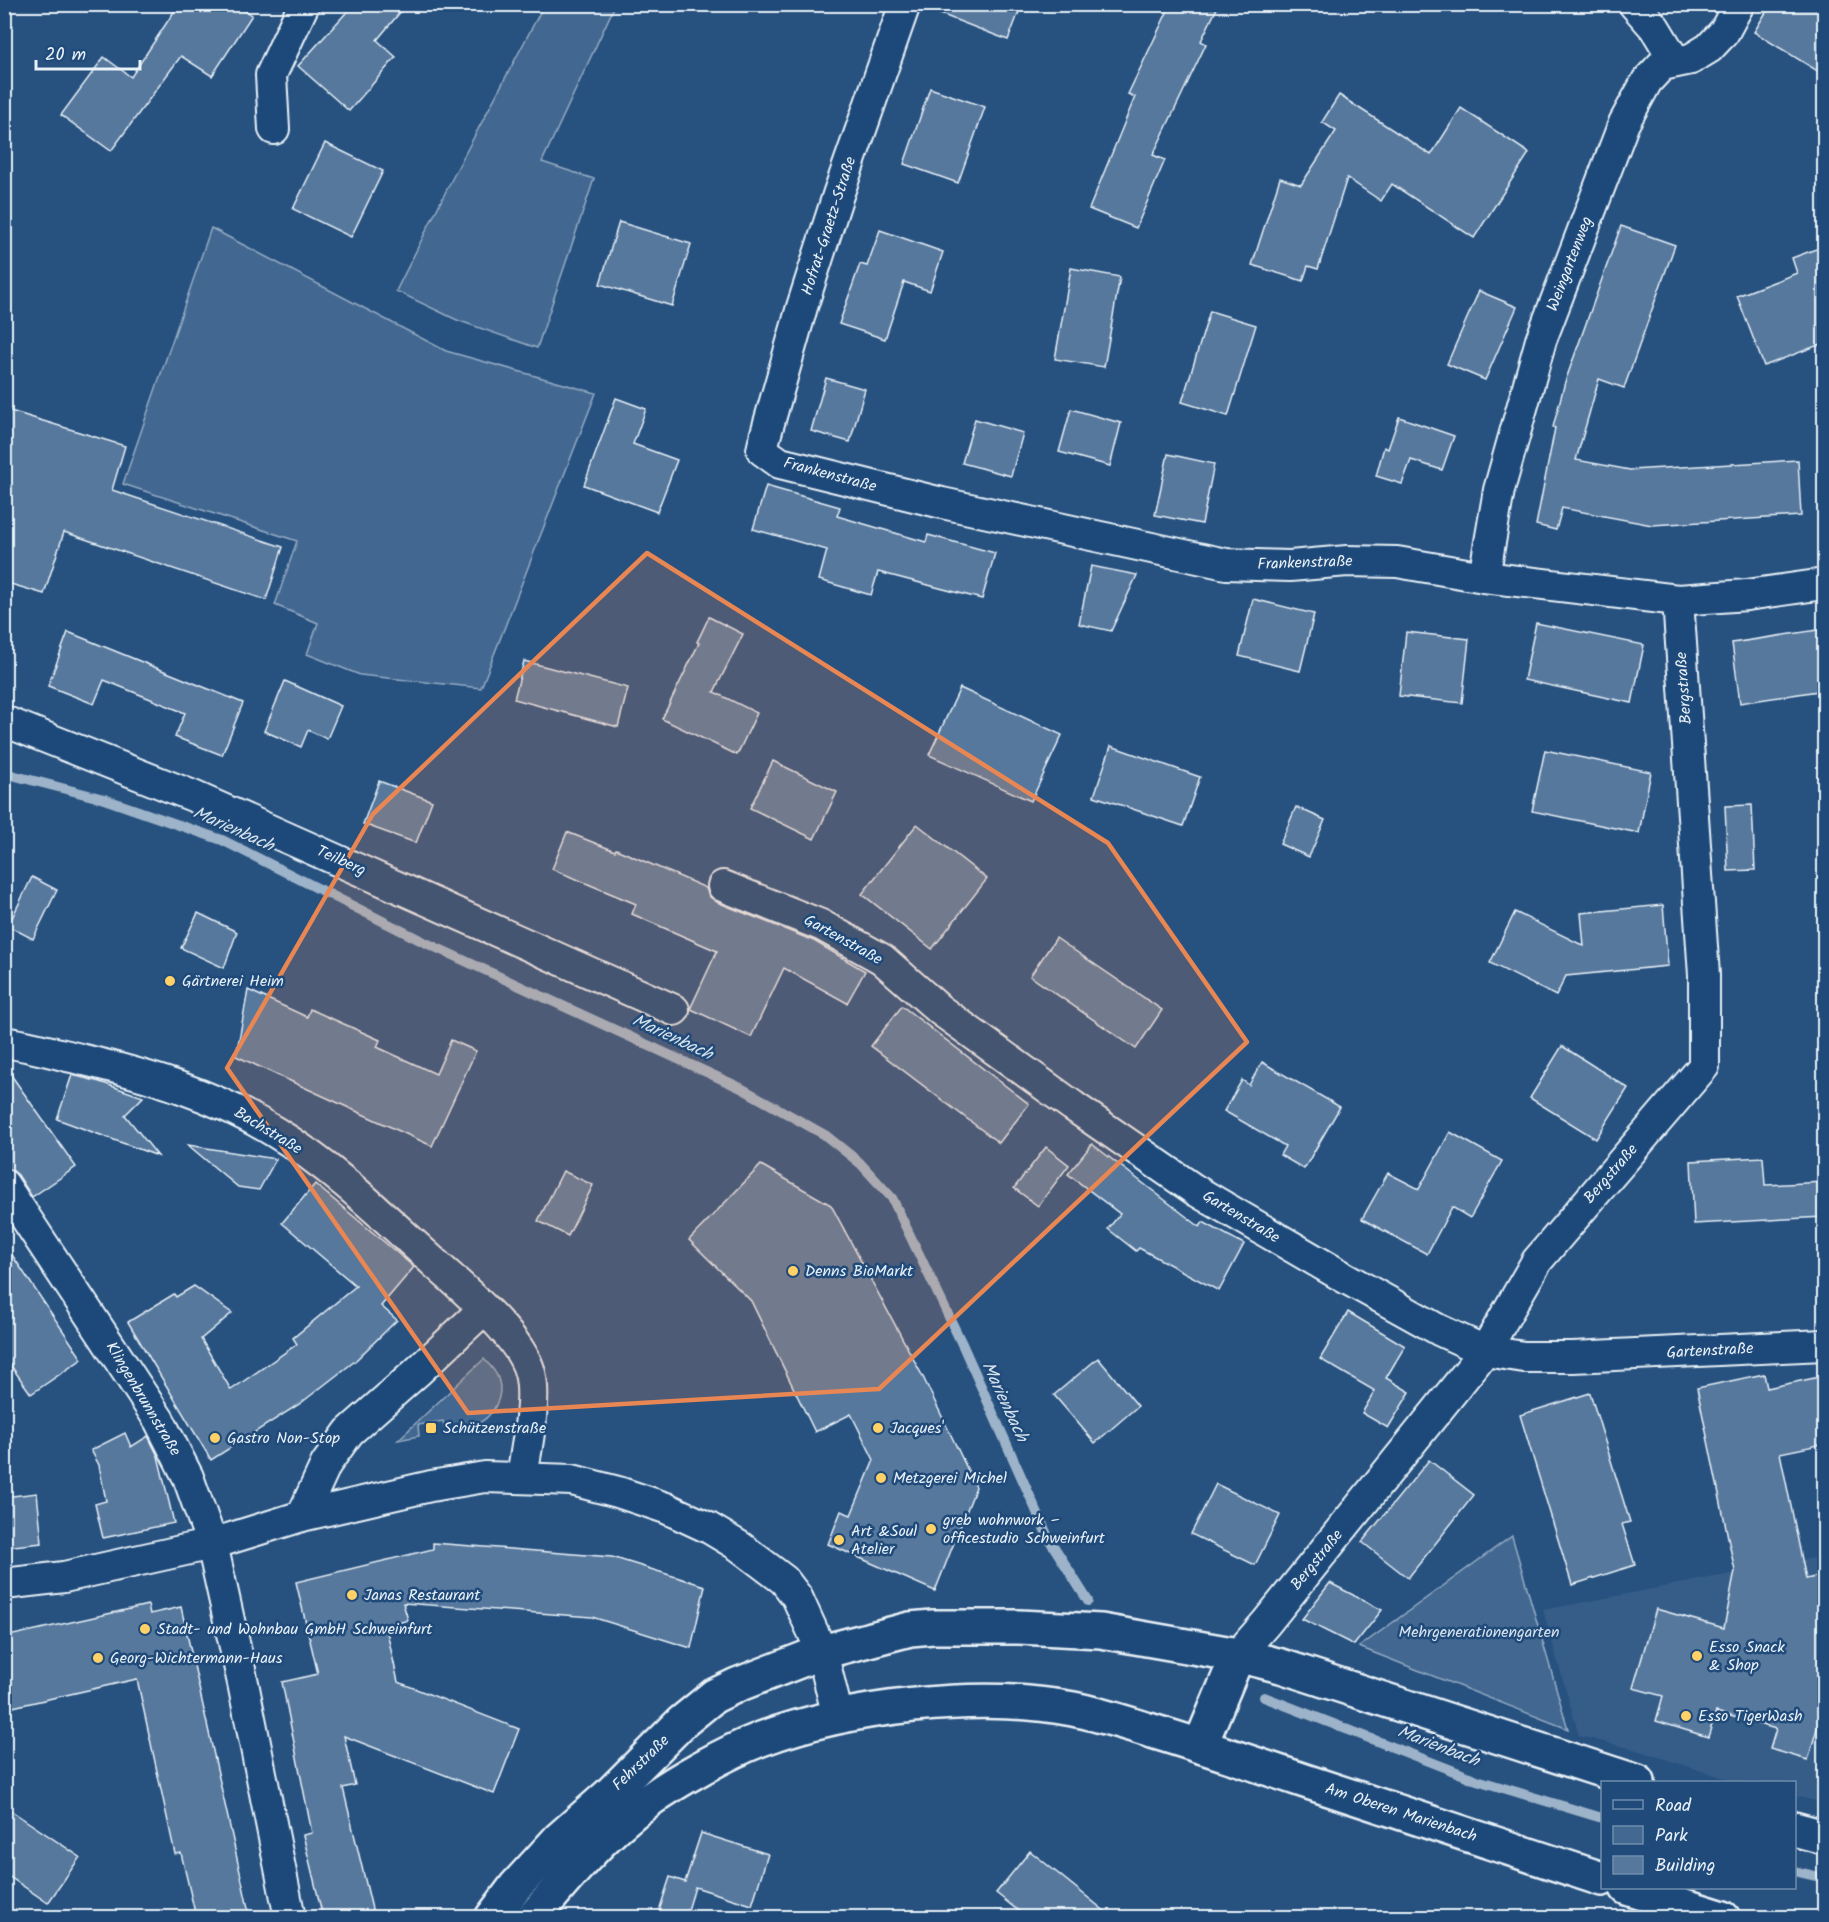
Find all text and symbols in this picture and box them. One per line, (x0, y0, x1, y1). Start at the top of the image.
scale bar (36, 33, 140, 71)
text: 20 m (45, 41, 86, 70)
street label: Hofrat-Graetz-Straße (795, 153, 863, 299)
street label: Weingartenweg (1540, 213, 1600, 315)
street label: Frankenstraße (781, 451, 879, 499)
street label: Frankenstraße (1257, 549, 1353, 577)
street label: Bergstraße (1669, 651, 1699, 725)
water label: Marienbach (188, 799, 279, 861)
street label: Teilberg (312, 839, 370, 883)
street label: Gartenstraße (799, 908, 887, 972)
place label: Gärtnerei Heim (182, 969, 284, 994)
marker: Gärtnerei Heim (163, 974, 177, 988)
water label: Marienbach (627, 1007, 718, 1070)
street label: Bachstraße (229, 1101, 307, 1161)
street label: Bergstraße (1578, 1138, 1644, 1210)
street label: Gartenstraße (1197, 1184, 1285, 1250)
place label: Denns BioMarkt (805, 1259, 914, 1284)
marker: Denns BioMarkt (786, 1264, 800, 1278)
street label: Gartenstraße (1666, 1336, 1754, 1366)
street label: Klingenbrunnstraße (99, 1337, 187, 1461)
water label: Marienbach (973, 1357, 1036, 1448)
place label: Schützenstraße (443, 1416, 546, 1441)
place label: Jacques' (890, 1416, 944, 1441)
marker: Schützenstraße (424, 1421, 438, 1435)
marker: Jacques' (871, 1421, 885, 1435)
place label: Gastro Non-Stop (227, 1426, 340, 1451)
marker: Gastro Non-Stop (208, 1431, 222, 1445)
place label: Metzgerei Michel (893, 1466, 1007, 1491)
marker: Metzgerei Michel (874, 1471, 888, 1485)
place label: greb wohnwork – officestudio Schweinfurt (942, 1508, 1106, 1551)
place label: Art &Soul Atelier (851, 1519, 917, 1562)
marker: greb wohnwork – officestudio Schweinfurt (924, 1522, 938, 1536)
street label: Bergstraße (1284, 1524, 1350, 1596)
marker: Art &Soul Atelier (832, 1533, 846, 1547)
place label: Janas Restaurant (364, 1583, 481, 1608)
marker: Janas Restaurant (345, 1588, 359, 1602)
place label: Stadt- und Wohnbau GmbH Schweinfurt (157, 1617, 433, 1642)
park label: Mehrgenerationengarten (1399, 1620, 1559, 1645)
marker: Stadt- und Wohnbau GmbH Schweinfurt (138, 1622, 152, 1636)
place label: Esso Snack & Shop (1709, 1635, 1785, 1678)
place label: Georg-Wichtermann-Haus (110, 1646, 283, 1671)
marker: Esso Snack & Shop (1690, 1649, 1704, 1663)
marker: Georg-Wichtermann-Haus (91, 1651, 105, 1665)
place label: Esso TigerWash (1698, 1704, 1803, 1729)
marker: Esso TigerWash (1679, 1709, 1693, 1723)
water label: Marienbach (1393, 1718, 1485, 1776)
street label: Fehrstraße (606, 1729, 676, 1797)
street label: Am Oberen Marienbach (1322, 1777, 1480, 1849)
legend (1601, 1781, 1796, 1889)
text: Road (1655, 1792, 1692, 1821)
text: Park (1655, 1822, 1688, 1851)
text: Building (1655, 1852, 1715, 1881)

